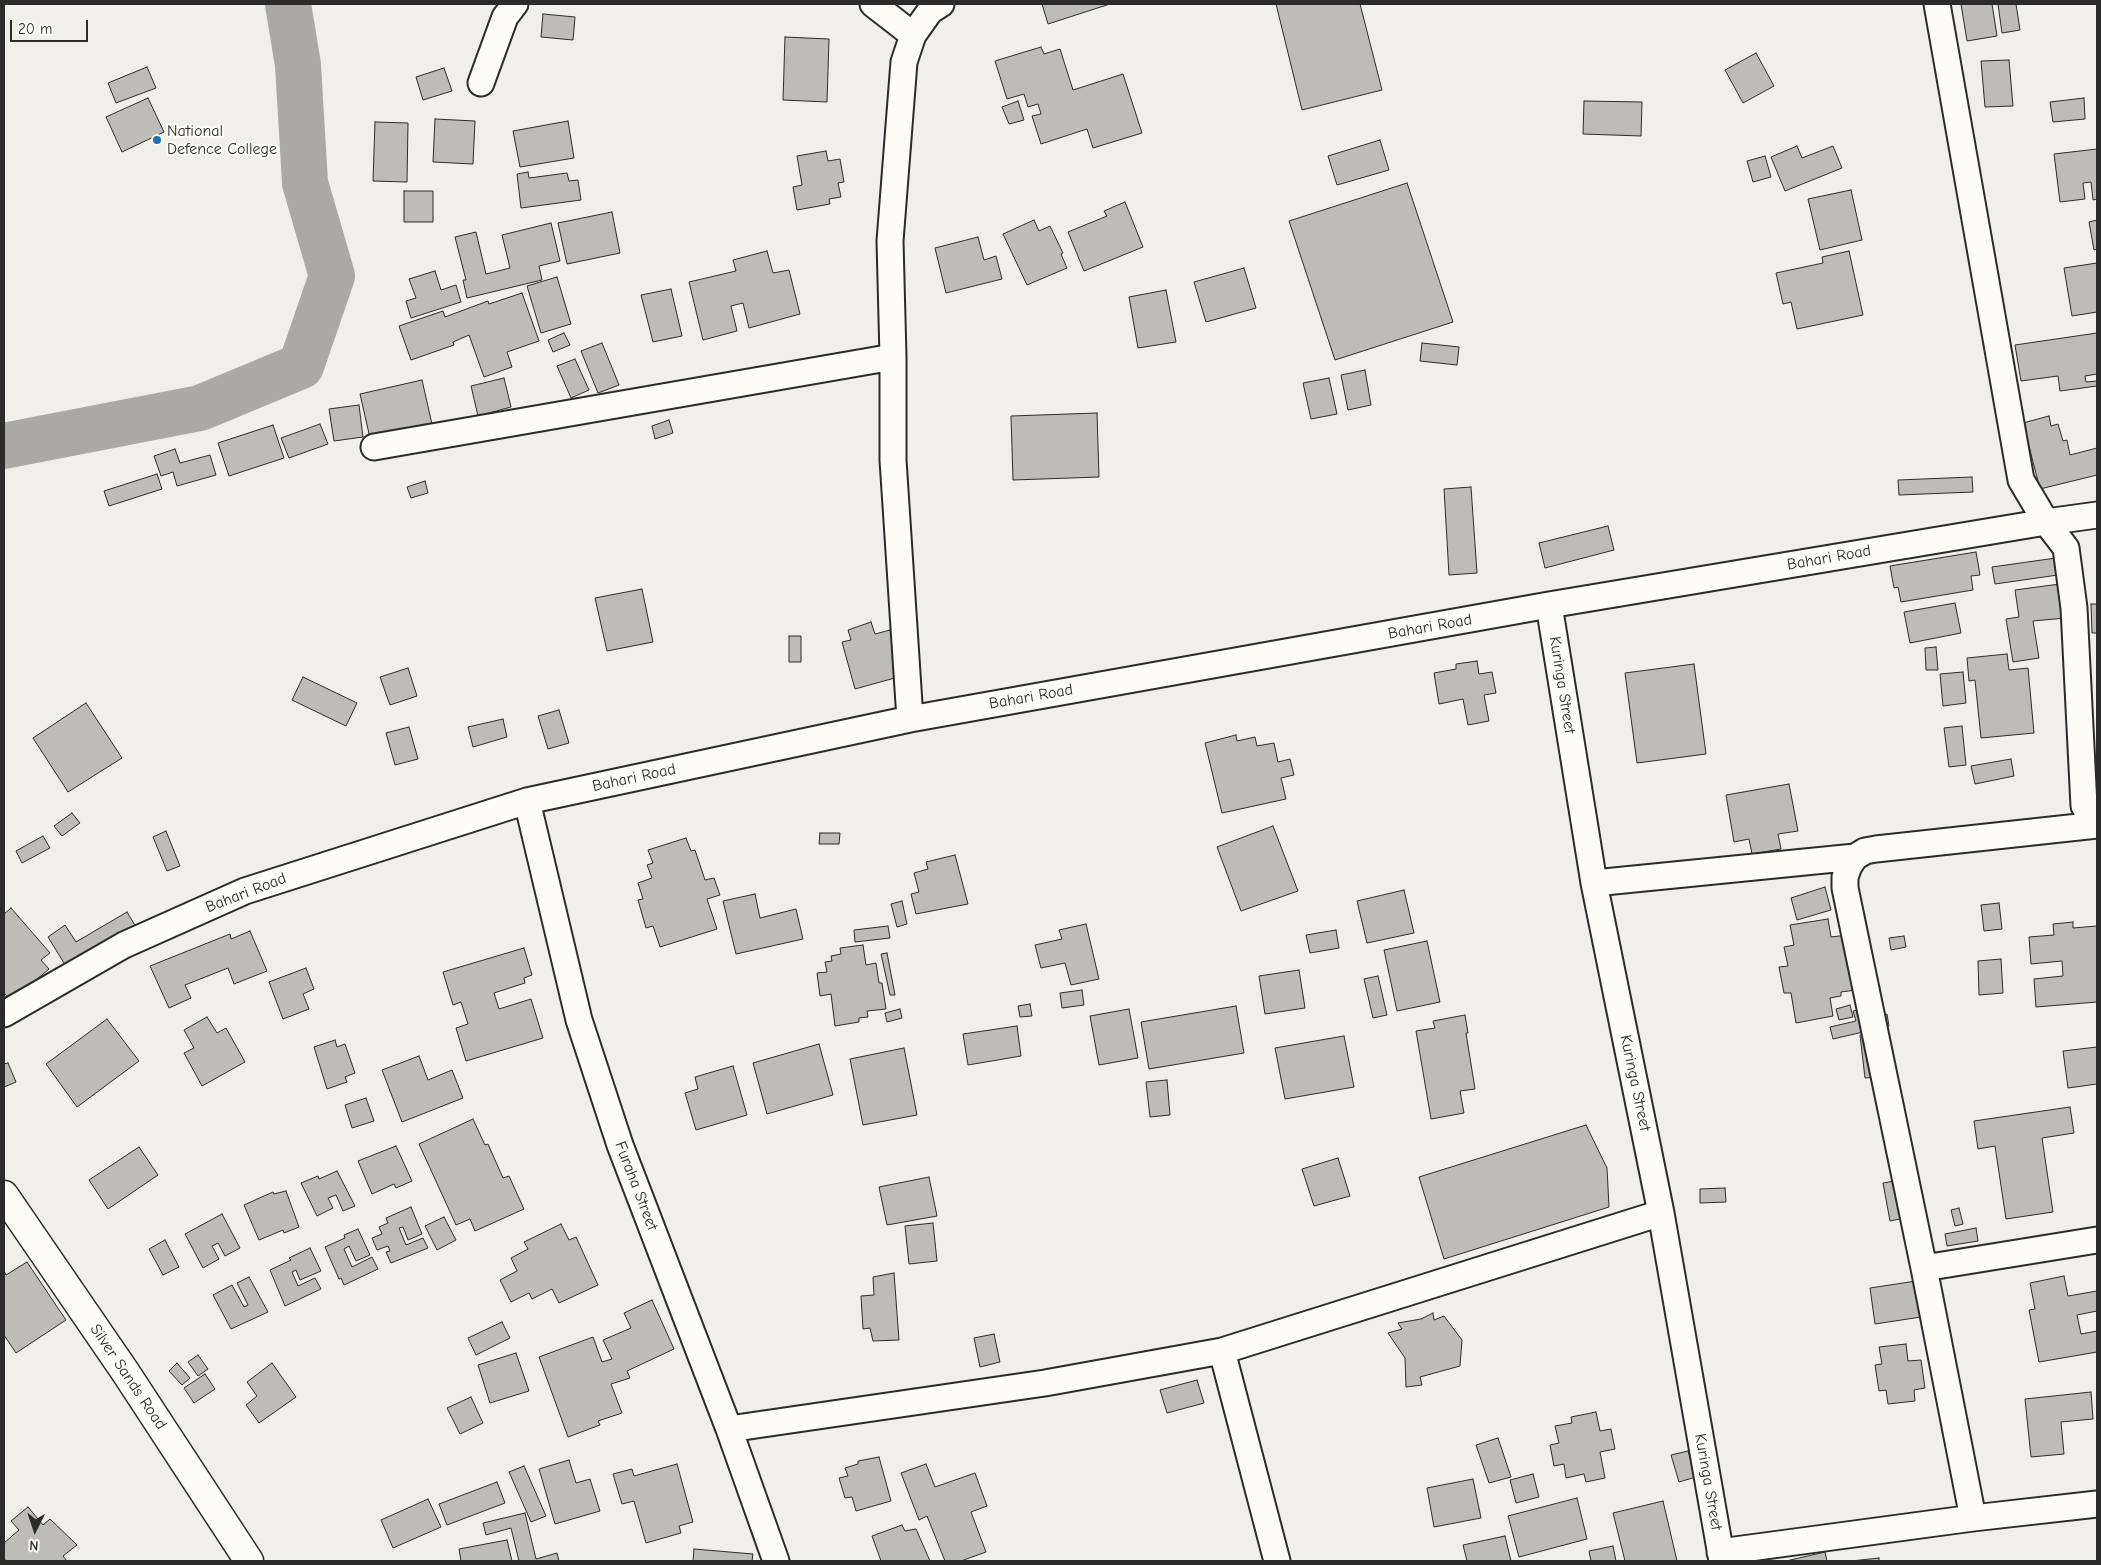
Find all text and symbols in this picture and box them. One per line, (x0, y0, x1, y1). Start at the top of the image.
scale bar (12, 10, 90, 42)
text: 20 m (18, 20, 52, 38)
place label: National Defence College (167, 121, 277, 159)
marker: National Defence College (151, 134, 163, 146)
street label: Bahari Road (1786, 541, 1872, 575)
street label: Bahari Road (1387, 610, 1473, 644)
street label: Kuringa Street (1545, 635, 1579, 735)
street label: Bahari Road (988, 680, 1074, 714)
street label: Bahari Road (590, 760, 678, 796)
street label: Bahari Road (203, 869, 289, 917)
street label: Kuringa Street (1615, 1033, 1655, 1133)
street label: Furaha Street (610, 1139, 662, 1233)
street label: Silver Sands Road (86, 1321, 170, 1433)
street label: Kuringa Street (1690, 1432, 1726, 1532)
north arrow (10, 1505, 60, 1555)
text: N (29, 1537, 39, 1554)

